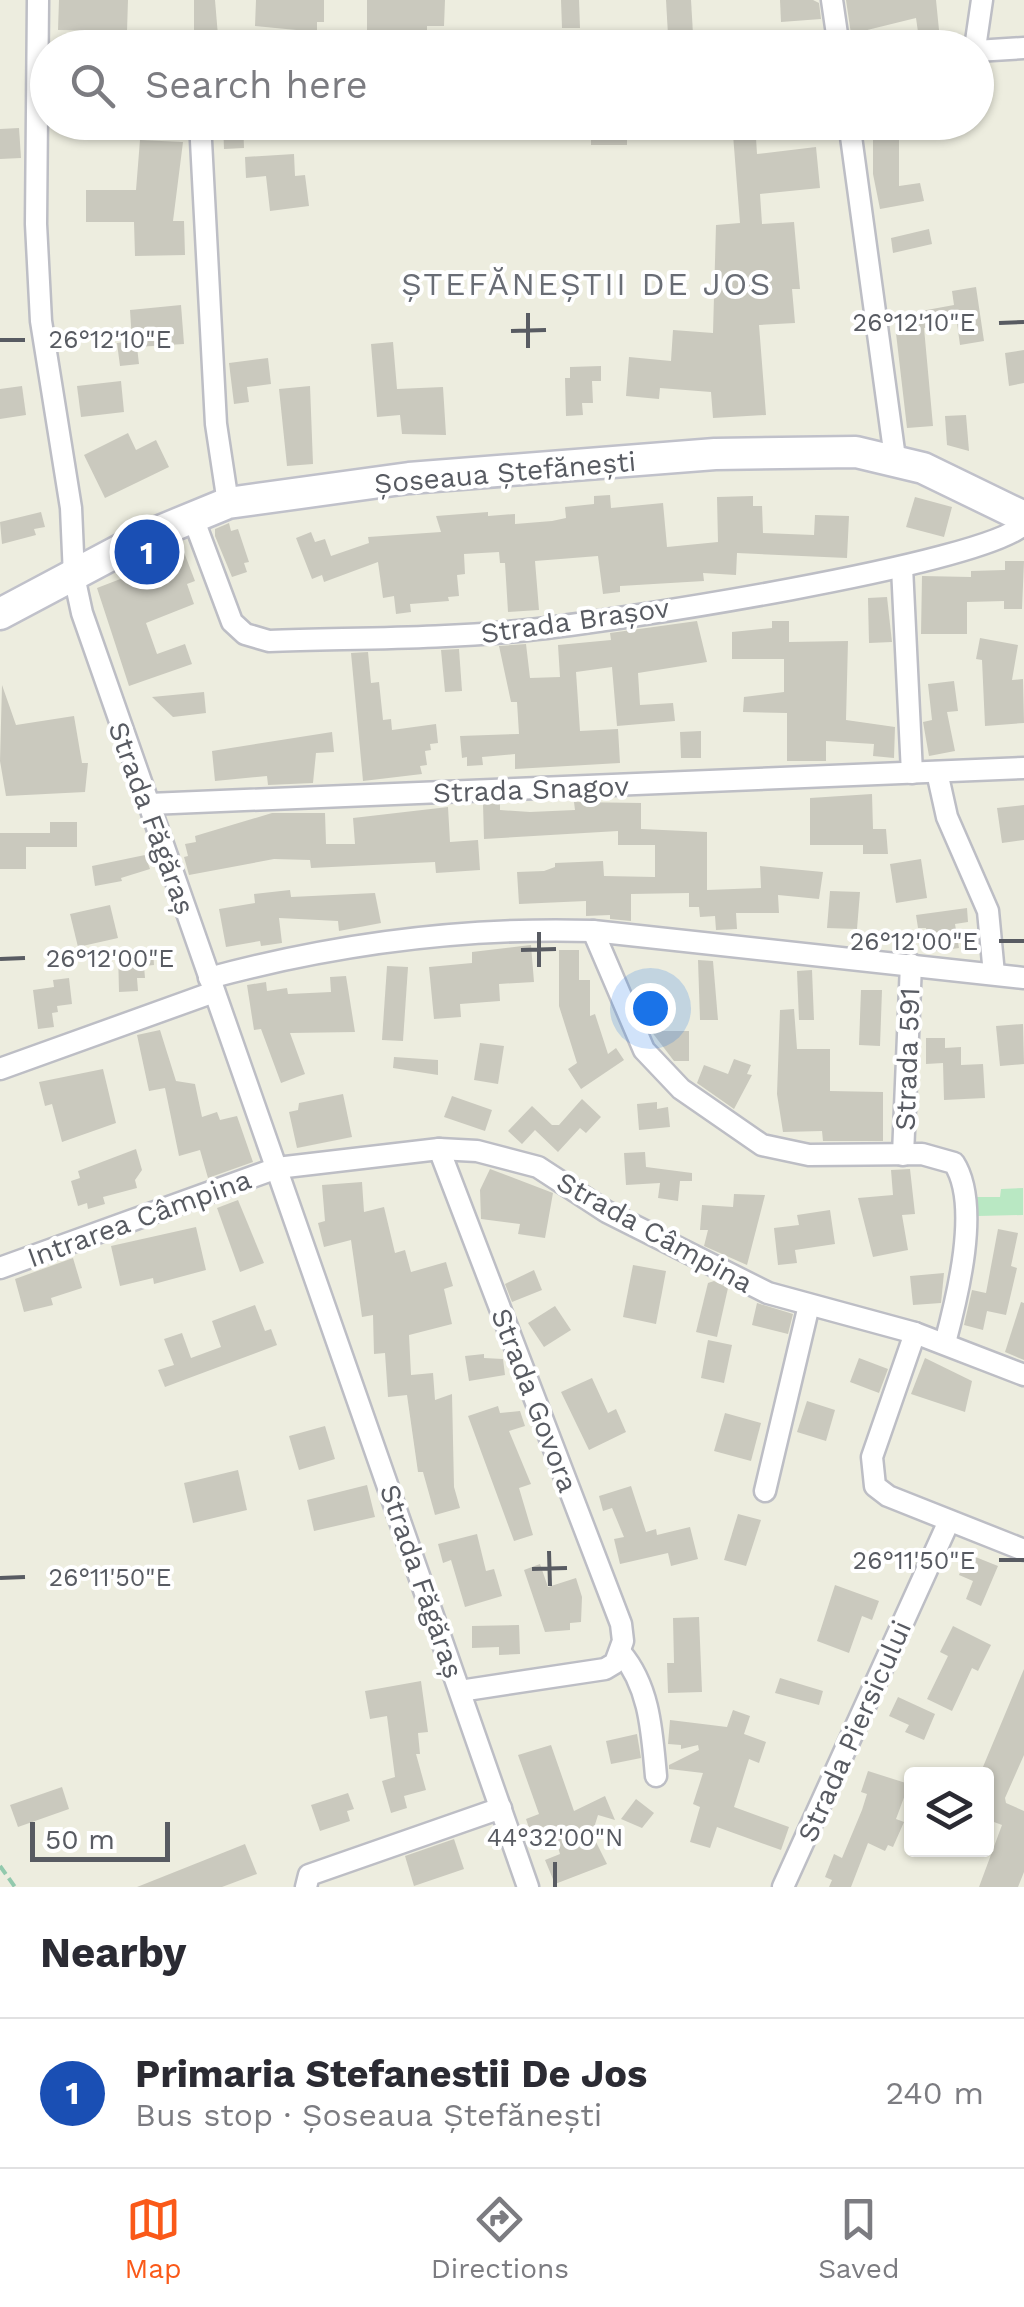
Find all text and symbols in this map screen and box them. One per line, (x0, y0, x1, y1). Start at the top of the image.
search box (30, 30, 994, 140)
icon: search (65, 58, 120, 113)
text: Search here (145, 63, 368, 107)
district label: ȘTEFĂNEȘTII DE JOS (401, 265, 773, 303)
text: 26°12'10"E (853, 308, 975, 337)
text: 26°12'10"E (49, 325, 171, 354)
street label: Șoseaua Ștefănești (373, 445, 637, 500)
pin: 1 (114, 514, 180, 590)
street label: Strada Brașov (479, 591, 672, 650)
street label: Strada Făgăraș (101, 717, 202, 919)
street label: Strada Snagov (432, 770, 630, 809)
text: 26°12'00"E (850, 927, 978, 956)
text: 26°12'00"E (46, 944, 174, 973)
your location (625, 983, 676, 1034)
street label: Strada 591 (889, 987, 926, 1131)
street label: Intrarea Câmpina (23, 1163, 256, 1274)
street label: Strada Câmpina (551, 1165, 759, 1300)
street label: Strada Govora (484, 1304, 585, 1497)
street label: Strada Făgăraș (373, 1480, 470, 1682)
text: 26°11'50"E (853, 1546, 975, 1575)
text: 26°11'50"E (49, 1563, 171, 1592)
street label: Strada Piersicului (791, 1615, 918, 1847)
map controls (904, 1767, 994, 1857)
button: layers (904, 1767, 994, 1857)
scale bar (30, 1817, 170, 1862)
text: 50 m (45, 1823, 115, 1856)
text: 44°32'00"N (487, 1823, 623, 1852)
text: Nearby (40, 1928, 187, 1977)
text: Primaria Stefanestii De Jos (135, 2052, 647, 2096)
text: 1 (66, 2074, 79, 2112)
text: 240 m (885, 2074, 984, 2112)
text: Bus stop · Șoseaua Ștefănești (135, 2096, 602, 2134)
tab: Map (125, 2192, 182, 2285)
tab: Directions (431, 2192, 569, 2285)
tab: Saved (818, 2192, 899, 2285)

